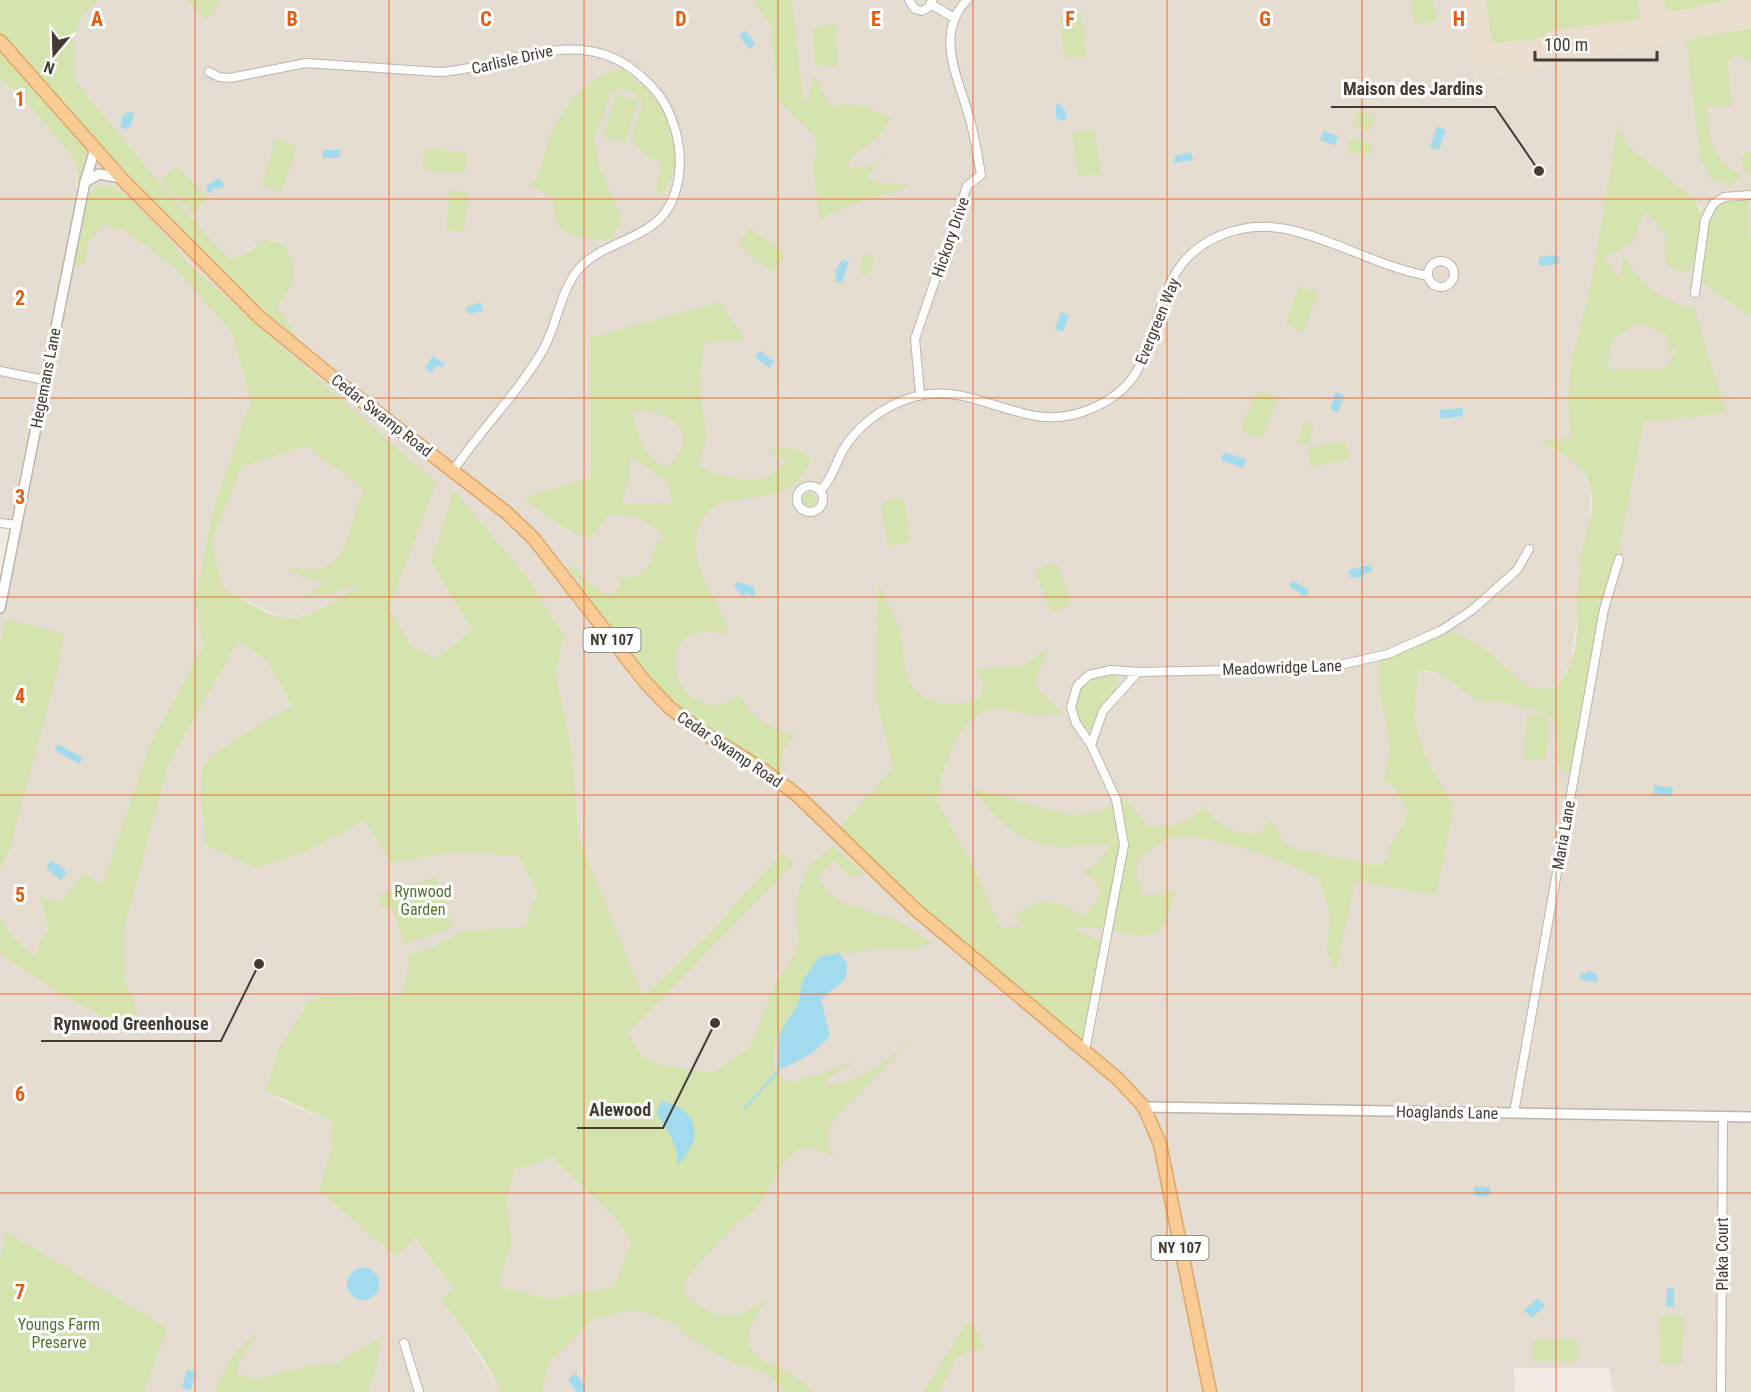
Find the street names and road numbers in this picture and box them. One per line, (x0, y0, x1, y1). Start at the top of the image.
street label: Carlisle Drive (470, 41, 555, 78)
street label: Hickory Drive (928, 195, 973, 280)
street label: Evergreen Way (1131, 275, 1184, 367)
street label: Hegemans Lane (26, 326, 65, 430)
street label: Cedar Swamp Road (327, 370, 436, 461)
road number: NY 107 (584, 628, 640, 652)
street label: Meadowridge Lane (1222, 656, 1342, 679)
street label: Cedar Swamp Road (673, 707, 786, 792)
street label: Maria Lane (1548, 799, 1579, 871)
street label: Hoaglands Lane (1396, 1102, 1498, 1123)
street label: Plaka Court (1713, 1217, 1732, 1291)
road number: NY 107 (1152, 1236, 1208, 1260)

